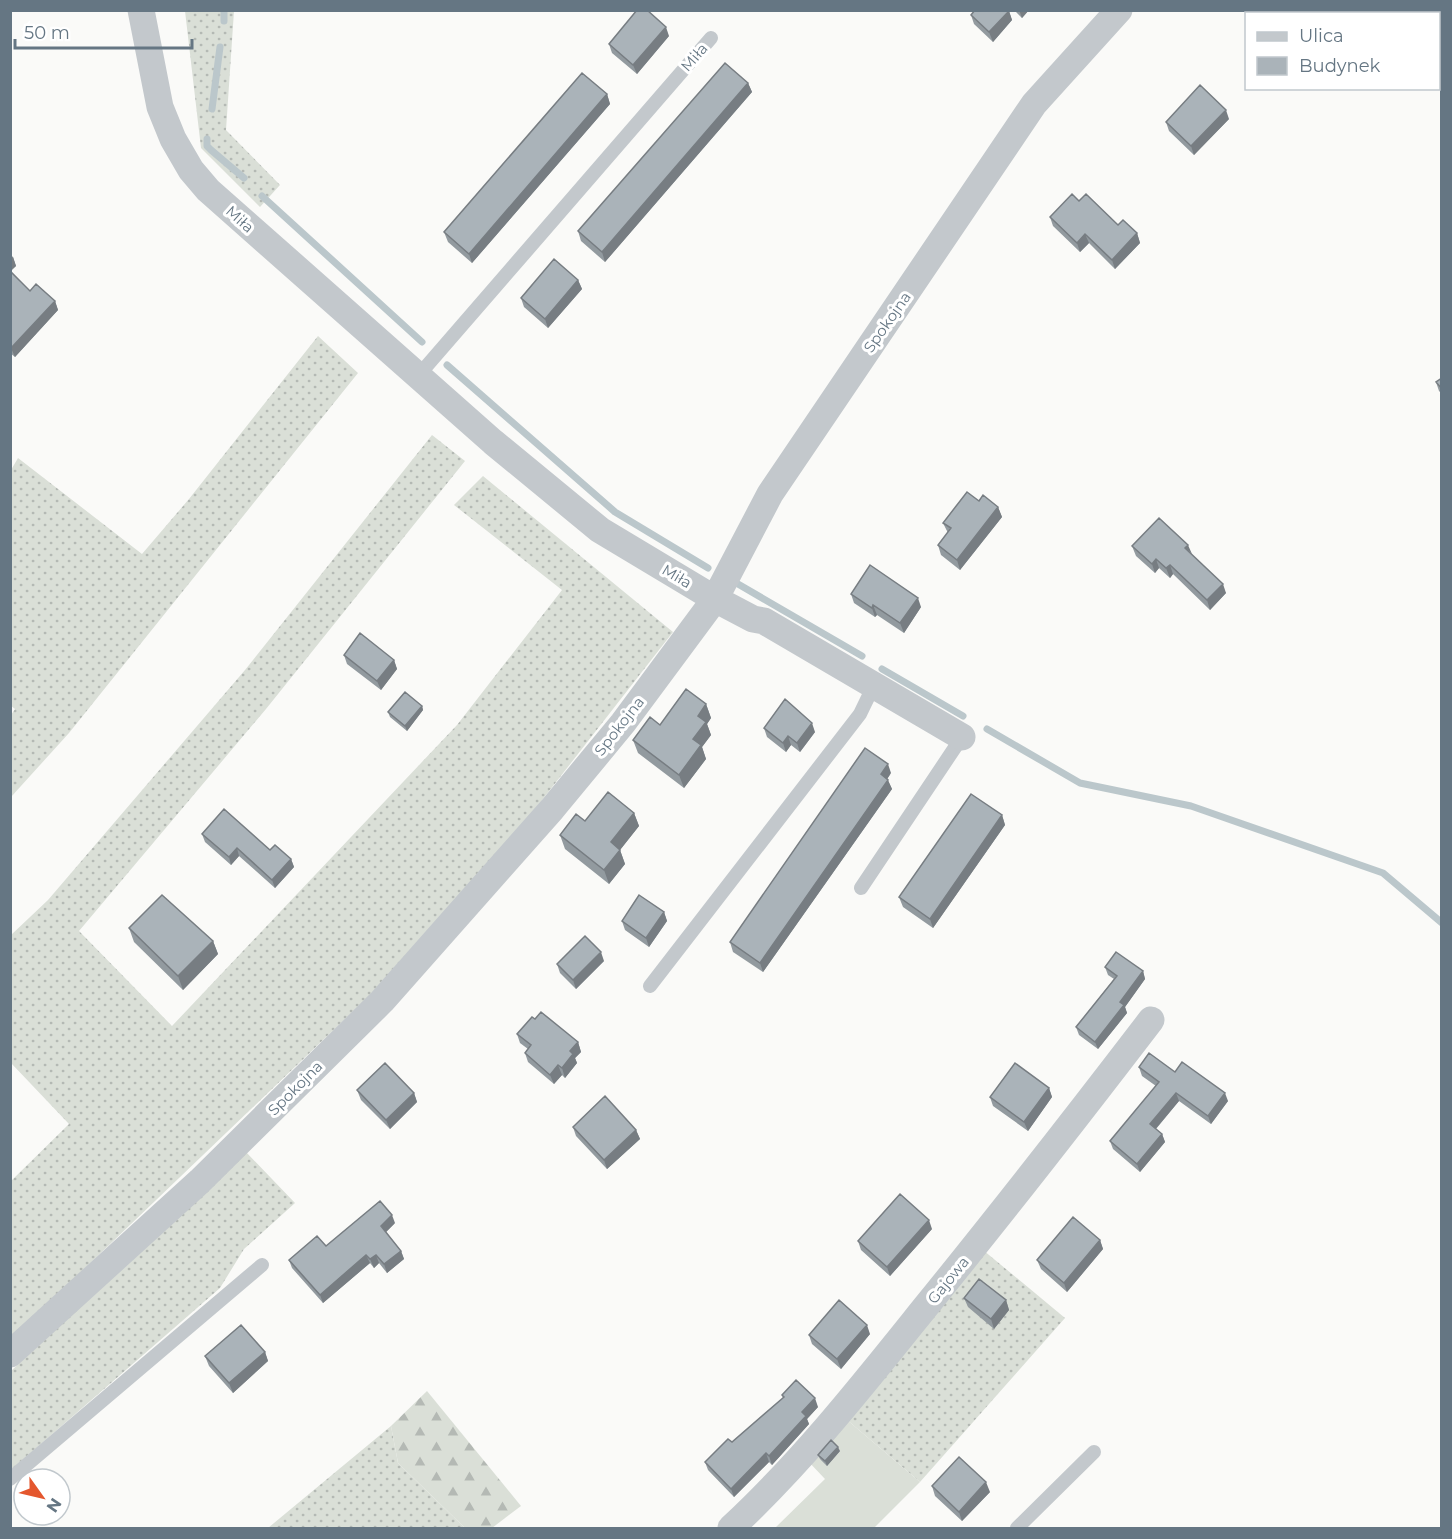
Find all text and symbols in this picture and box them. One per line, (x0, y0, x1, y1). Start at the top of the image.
scale bar (15, 12, 192, 50)
legend (1245, 12, 1440, 90)
text: 50 m (24, 22, 70, 44)
text: Ulica (1299, 25, 1344, 47)
street label: Miła (677, 39, 711, 75)
text: Budynek (1299, 55, 1381, 77)
street label: Miła (222, 201, 258, 237)
street label: Spokojna (859, 288, 915, 356)
street label: Miła (659, 560, 695, 592)
street label: Spokojna (590, 693, 648, 759)
street label: Spokojna (264, 1057, 326, 1119)
street label: Gajowa (923, 1252, 973, 1308)
north arrow (12, 1467, 72, 1527)
text: N (43, 1494, 66, 1516)

